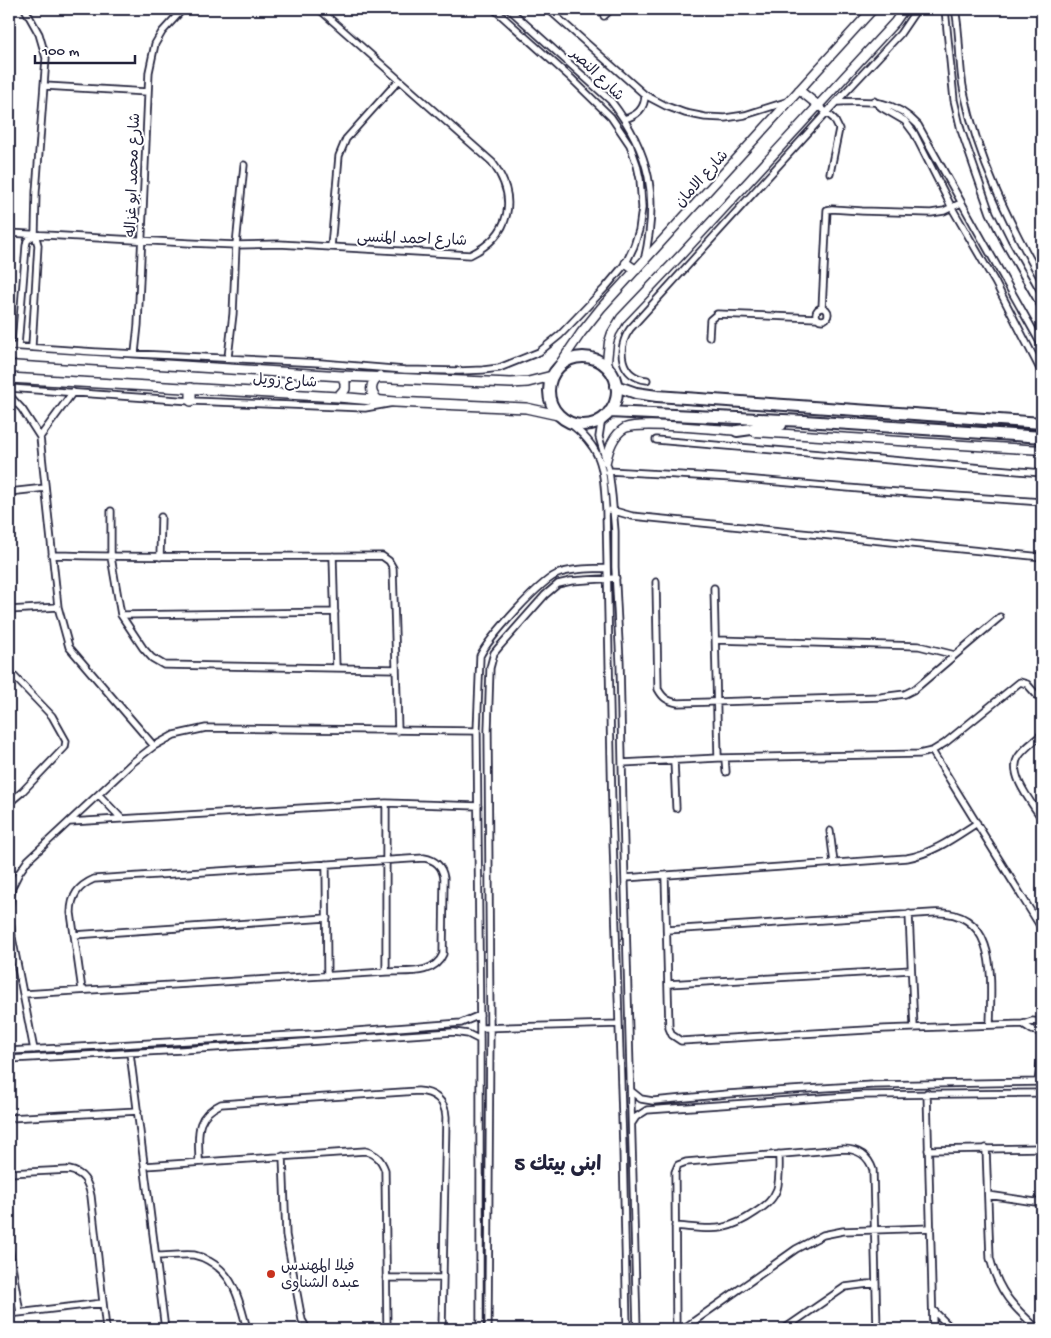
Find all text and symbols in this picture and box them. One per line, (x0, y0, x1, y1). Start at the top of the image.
scale bar (35, 32, 135, 64)
text: 100 m (41, 43, 80, 61)
street label: شارع النصر (565, 44, 627, 105)
street label: شارع محمد ابو غزاله (123, 113, 145, 238)
street label: شارع الامان (672, 147, 733, 212)
street label: شارع احمد المنسى (357, 229, 467, 251)
street label: شارع زويل (252, 371, 318, 393)
district label: ابنى بيتك 5 (515, 1154, 601, 1178)
place label: فيلا المهندس عبده الشناوى (281, 1258, 360, 1293)
marker: فيلا المهندس عبده الشناوى (265, 1268, 277, 1280)

